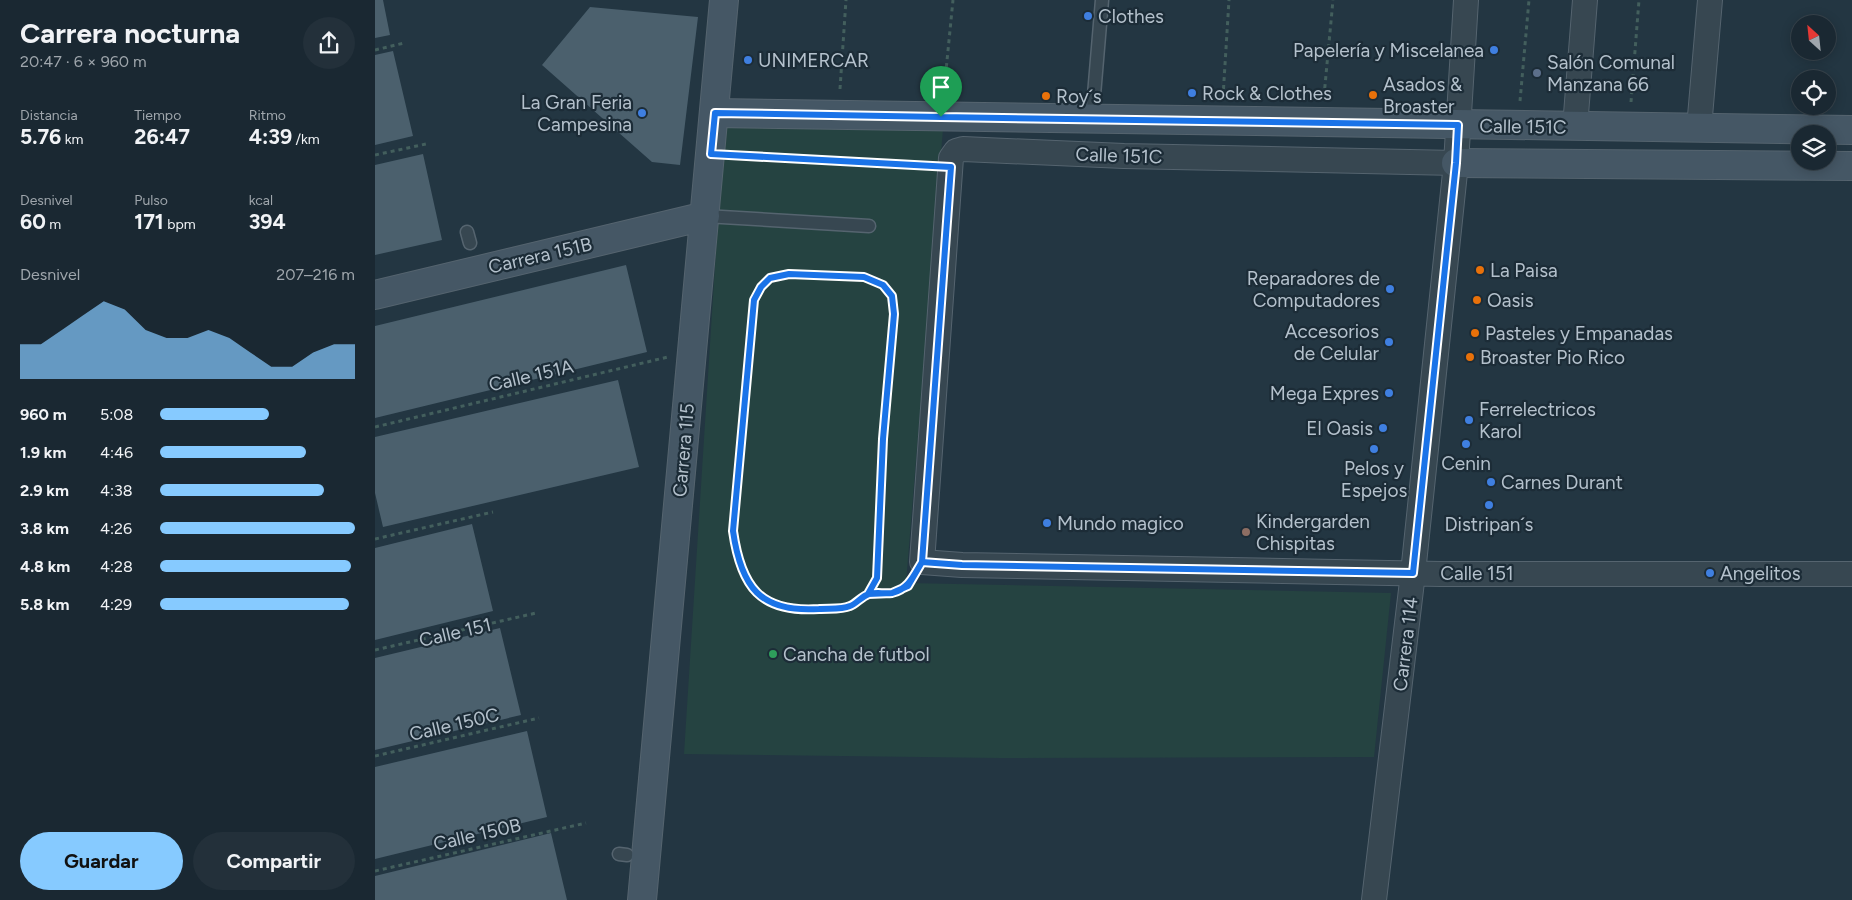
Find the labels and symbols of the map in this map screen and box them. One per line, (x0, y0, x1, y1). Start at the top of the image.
place label: Clothes (1098, 5, 1164, 28)
marker: Clothes (1082, 10, 1094, 22)
north arrow (1791, 15, 1836, 60)
place label: Papelería y Miscelanea (1293, 39, 1484, 62)
marker: Papelería y Miscelanea (1488, 44, 1500, 56)
place label: UNIMERCAR (758, 49, 869, 72)
place label: Salón Comunal Manzana 66 (1547, 51, 1675, 96)
marker: UNIMERCAR (742, 54, 754, 66)
pin (920, 66, 962, 117)
marker: Salón Comunal Manzana 66 (1531, 67, 1543, 79)
place label: Asados & Broaster (1383, 73, 1463, 118)
place label: Rock & Clothes (1202, 82, 1332, 105)
place label: Roy´s (1056, 85, 1102, 108)
marker: Rock & Clothes (1186, 87, 1198, 99)
marker: Asados & Broaster (1367, 89, 1379, 101)
marker: Roy´s (1040, 90, 1052, 102)
place label: La Gran Feria Campesina (521, 91, 632, 136)
marker: La Gran Feria Campesina (636, 107, 648, 119)
street label: Calle 151C (1479, 114, 1567, 139)
street label: Calle 151C (1075, 142, 1163, 169)
street label: Carrera 151B (486, 232, 594, 279)
place label: La Paisa (1490, 259, 1558, 282)
marker: La Paisa (1474, 264, 1486, 276)
place label: Reparadores de Computadores (1247, 267, 1380, 312)
marker: Reparadores de Computadores (1384, 283, 1396, 295)
place label: Oasis (1487, 289, 1534, 312)
marker: Oasis (1471, 294, 1483, 306)
place label: Accesorios de Celular (1285, 320, 1380, 365)
place label: Pasteles y Empanadas (1485, 322, 1673, 345)
marker: Pasteles y Empanadas (1469, 327, 1481, 339)
marker: Accesorios de Celular (1383, 336, 1395, 348)
place label: Broaster Pio Rico (1480, 346, 1625, 369)
marker: Broaster Pio Rico (1464, 351, 1476, 363)
street label: Calle 151A (486, 355, 576, 396)
place label: Mega Expres (1270, 382, 1379, 405)
marker: Mega Expres (1383, 387, 1395, 399)
place label: Ferrelectricos Karol (1479, 398, 1596, 443)
street label: Carrera 115 (668, 402, 699, 498)
marker: Ferrelectricos Karol (1463, 414, 1475, 426)
place label: El Oasis (1306, 417, 1373, 440)
marker: El Oasis (1377, 422, 1389, 434)
marker: Cenin (1460, 438, 1472, 450)
marker: Pelos y Espejos (1368, 443, 1380, 455)
place label: Cenin (1441, 452, 1491, 475)
place label: Pelos y Espejos (1341, 457, 1407, 502)
place label: Carnes Durant (1501, 471, 1623, 494)
marker: Carnes Durant (1485, 476, 1497, 488)
marker: Distripan´s (1483, 499, 1495, 511)
place label: Kindergarden Chispitas (1256, 510, 1370, 555)
place label: Mundo magico (1057, 512, 1184, 535)
place label: Distripan´s (1445, 513, 1534, 536)
marker: Mundo magico (1041, 517, 1053, 529)
marker: Kindergarden Chispitas (1240, 526, 1252, 538)
street label: Calle 151 (1440, 562, 1514, 585)
place label: Angelitos (1720, 562, 1801, 585)
marker: Angelitos (1704, 567, 1716, 579)
street label: Carrera 114 (1388, 595, 1423, 693)
street label: Calle 151 (417, 613, 493, 652)
place label: Cancha de futbol (783, 643, 930, 666)
marker: Cancha de futbol (767, 648, 779, 660)
street label: Calle 150C (407, 703, 502, 746)
street label: Calle 150B (431, 813, 523, 856)

